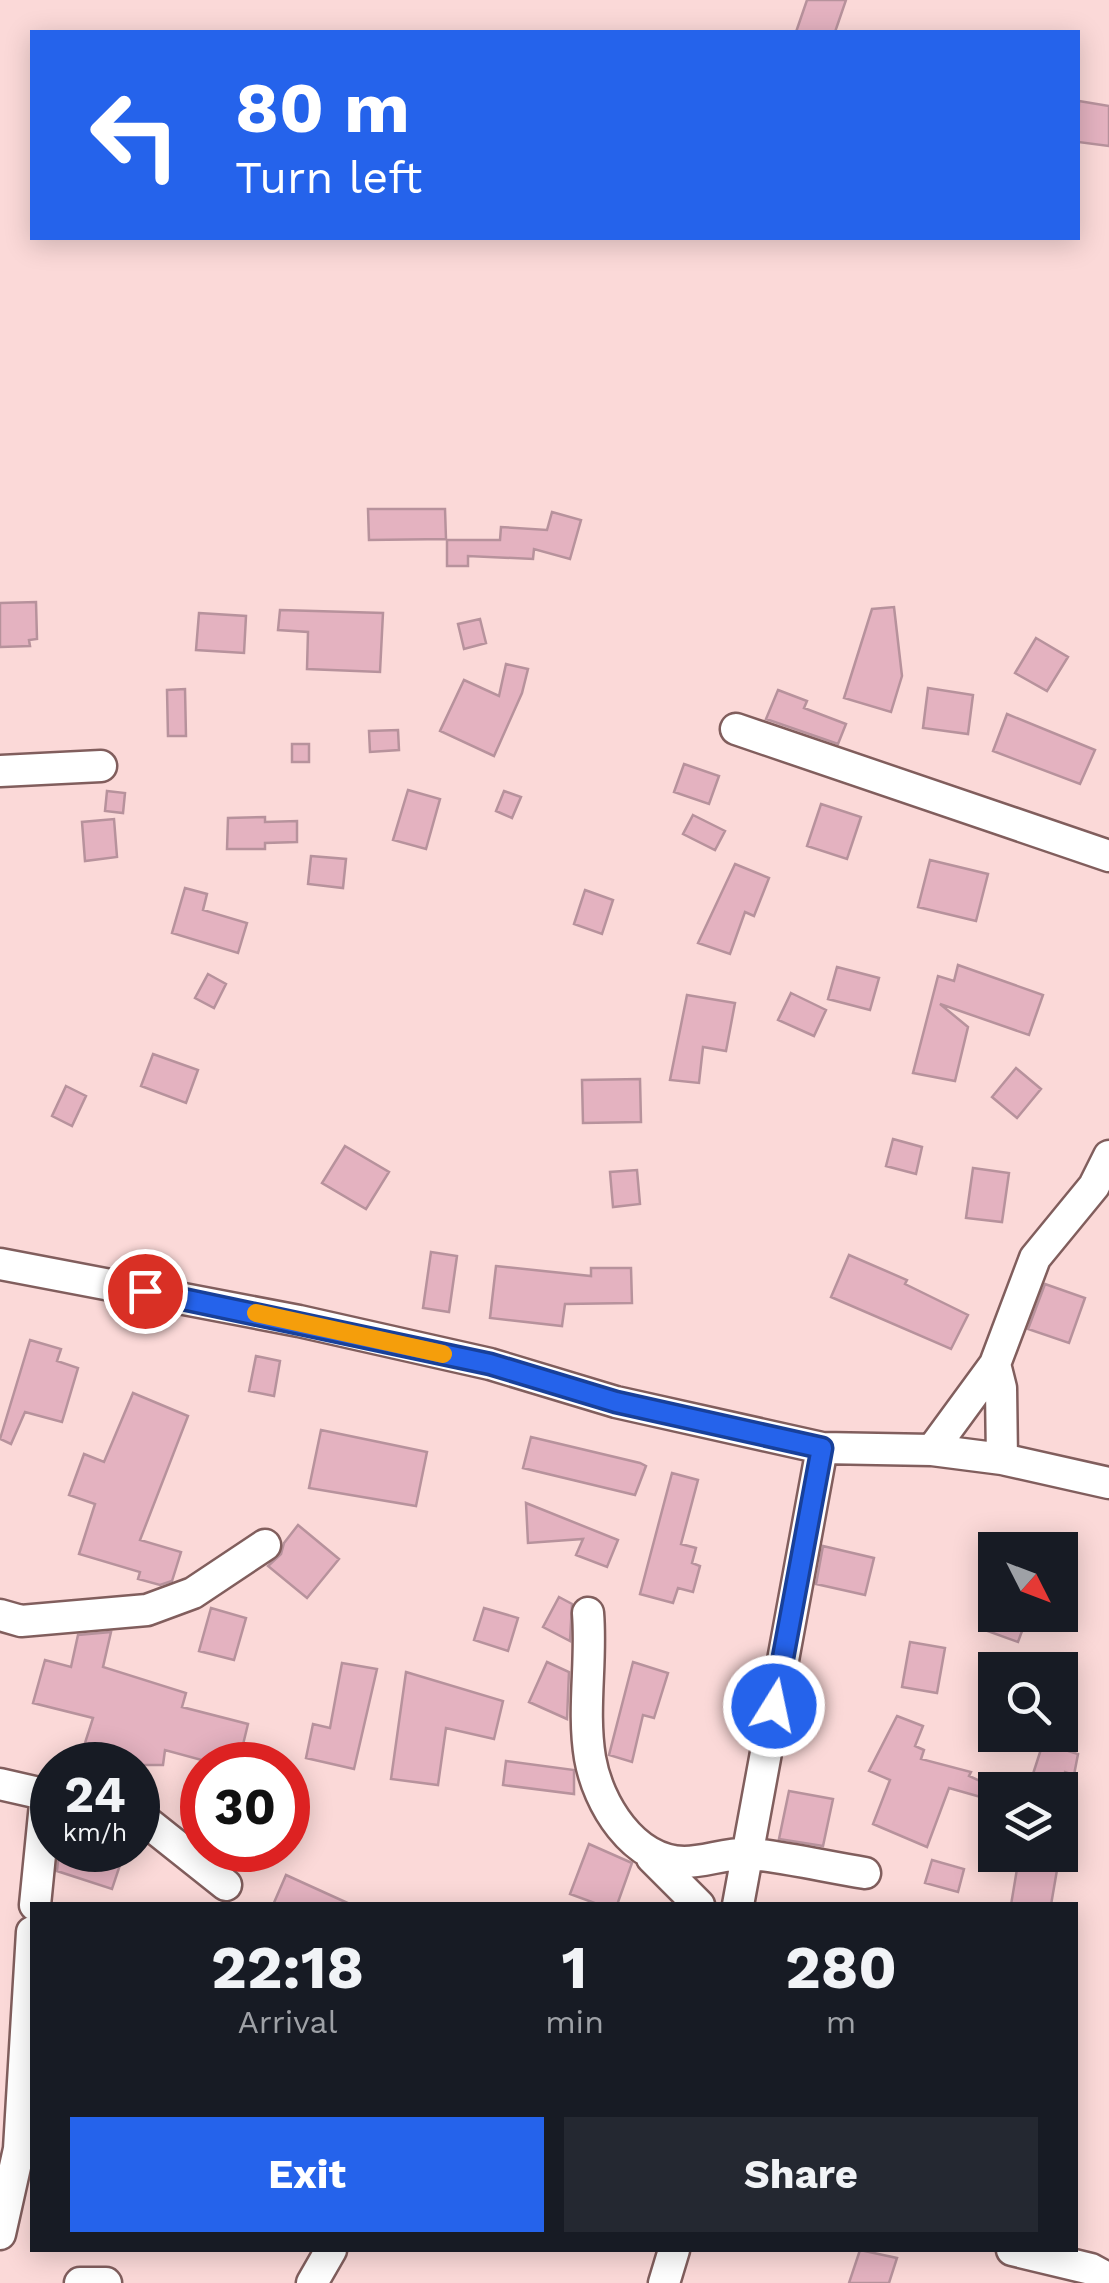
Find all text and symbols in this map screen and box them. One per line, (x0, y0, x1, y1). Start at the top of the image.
text: 80 m (235, 67, 410, 149)
icon: left (70, 70, 200, 200)
text: Turn left (235, 151, 422, 204)
pin (103, 1249, 188, 1334)
icon: arrive (118, 1264, 173, 1319)
north arrow (978, 1532, 1078, 1632)
map controls (978, 1532, 1078, 1872)
button: search (978, 1652, 1078, 1752)
position arrow (722, 1654, 826, 1758)
speed limit sign: 30 (180, 1742, 310, 1872)
text: 24 (64, 1765, 126, 1824)
button: layers (978, 1772, 1078, 1872)
text: km/h (63, 1818, 127, 1847)
text: 22:18 (211, 1932, 364, 2003)
text: 1 (562, 1932, 587, 2003)
text: 280 (785, 1932, 897, 2003)
text: Arrival (238, 2003, 338, 2041)
text: min (545, 2003, 604, 2041)
text: m (826, 2003, 856, 2041)
button: Exit (70, 2117, 544, 2232)
button: Share (564, 2117, 1038, 2232)

